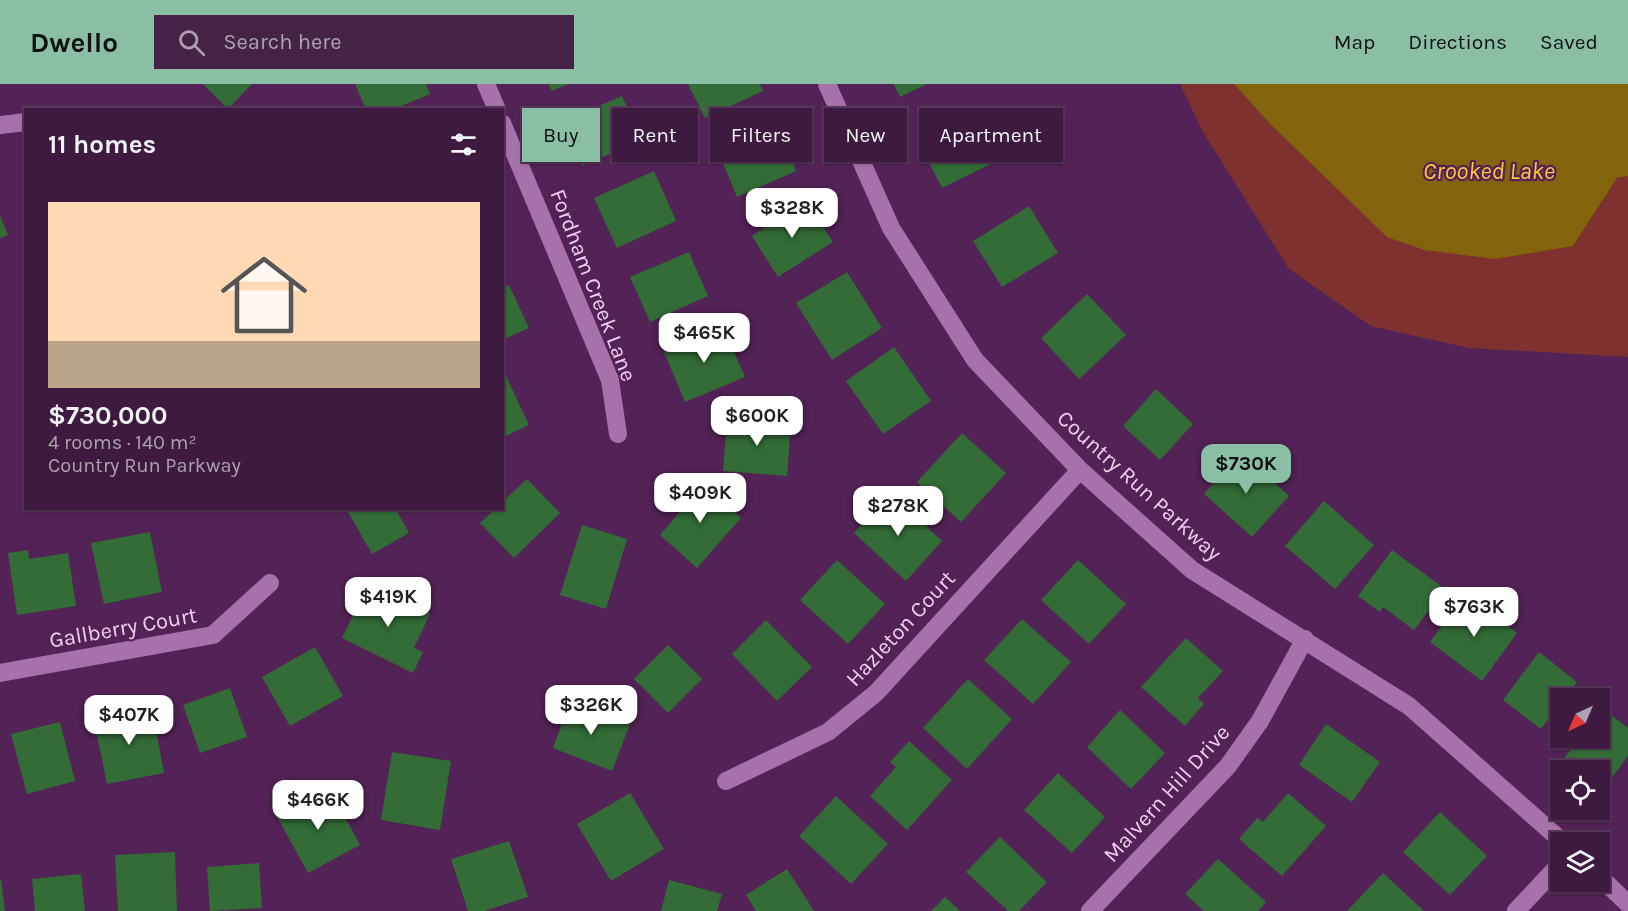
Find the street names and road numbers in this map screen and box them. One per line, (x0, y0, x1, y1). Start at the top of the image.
street label: Fordham Creek Lane (544, 186, 642, 385)
street label: Country Run Parkway (1052, 405, 1227, 566)
street label: Hazleton Court (841, 565, 961, 692)
street label: Gallberry Court (47, 602, 199, 654)
street label: Malvern Hill Drive (1098, 720, 1235, 868)

